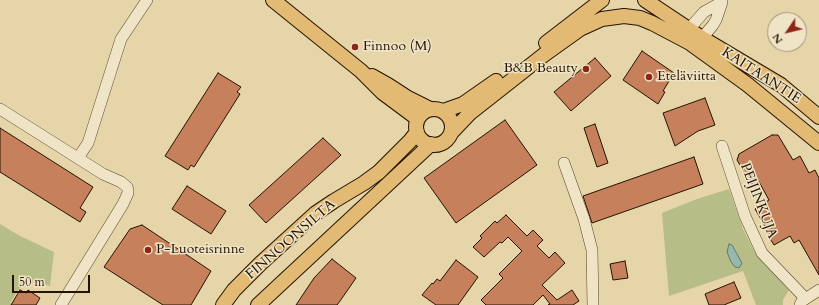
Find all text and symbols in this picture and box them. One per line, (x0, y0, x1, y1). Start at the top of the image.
north arrow (767, 12, 807, 52)
text: N (769, 30, 786, 47)
place label: Finnoo (M) (363, 39, 432, 55)
marker: Finnoo (M) (350, 42, 360, 52)
street label: KAITAANTIE (718, 44, 804, 108)
place label: B&B Beauty (503, 61, 578, 77)
marker: B&B Beauty (581, 64, 591, 74)
place label: Eteläviitta (657, 69, 716, 85)
marker: Eteläviitta (644, 72, 654, 82)
street label: PEIJINKUJA (736, 161, 780, 241)
street label: FINNOONSILTA (243, 197, 339, 283)
place label: P-Luoteisrinne (156, 242, 245, 258)
marker: P-Luoteisrinne (143, 245, 153, 255)
scale bar (14, 267, 92, 293)
text: 50 m (19, 274, 45, 290)

